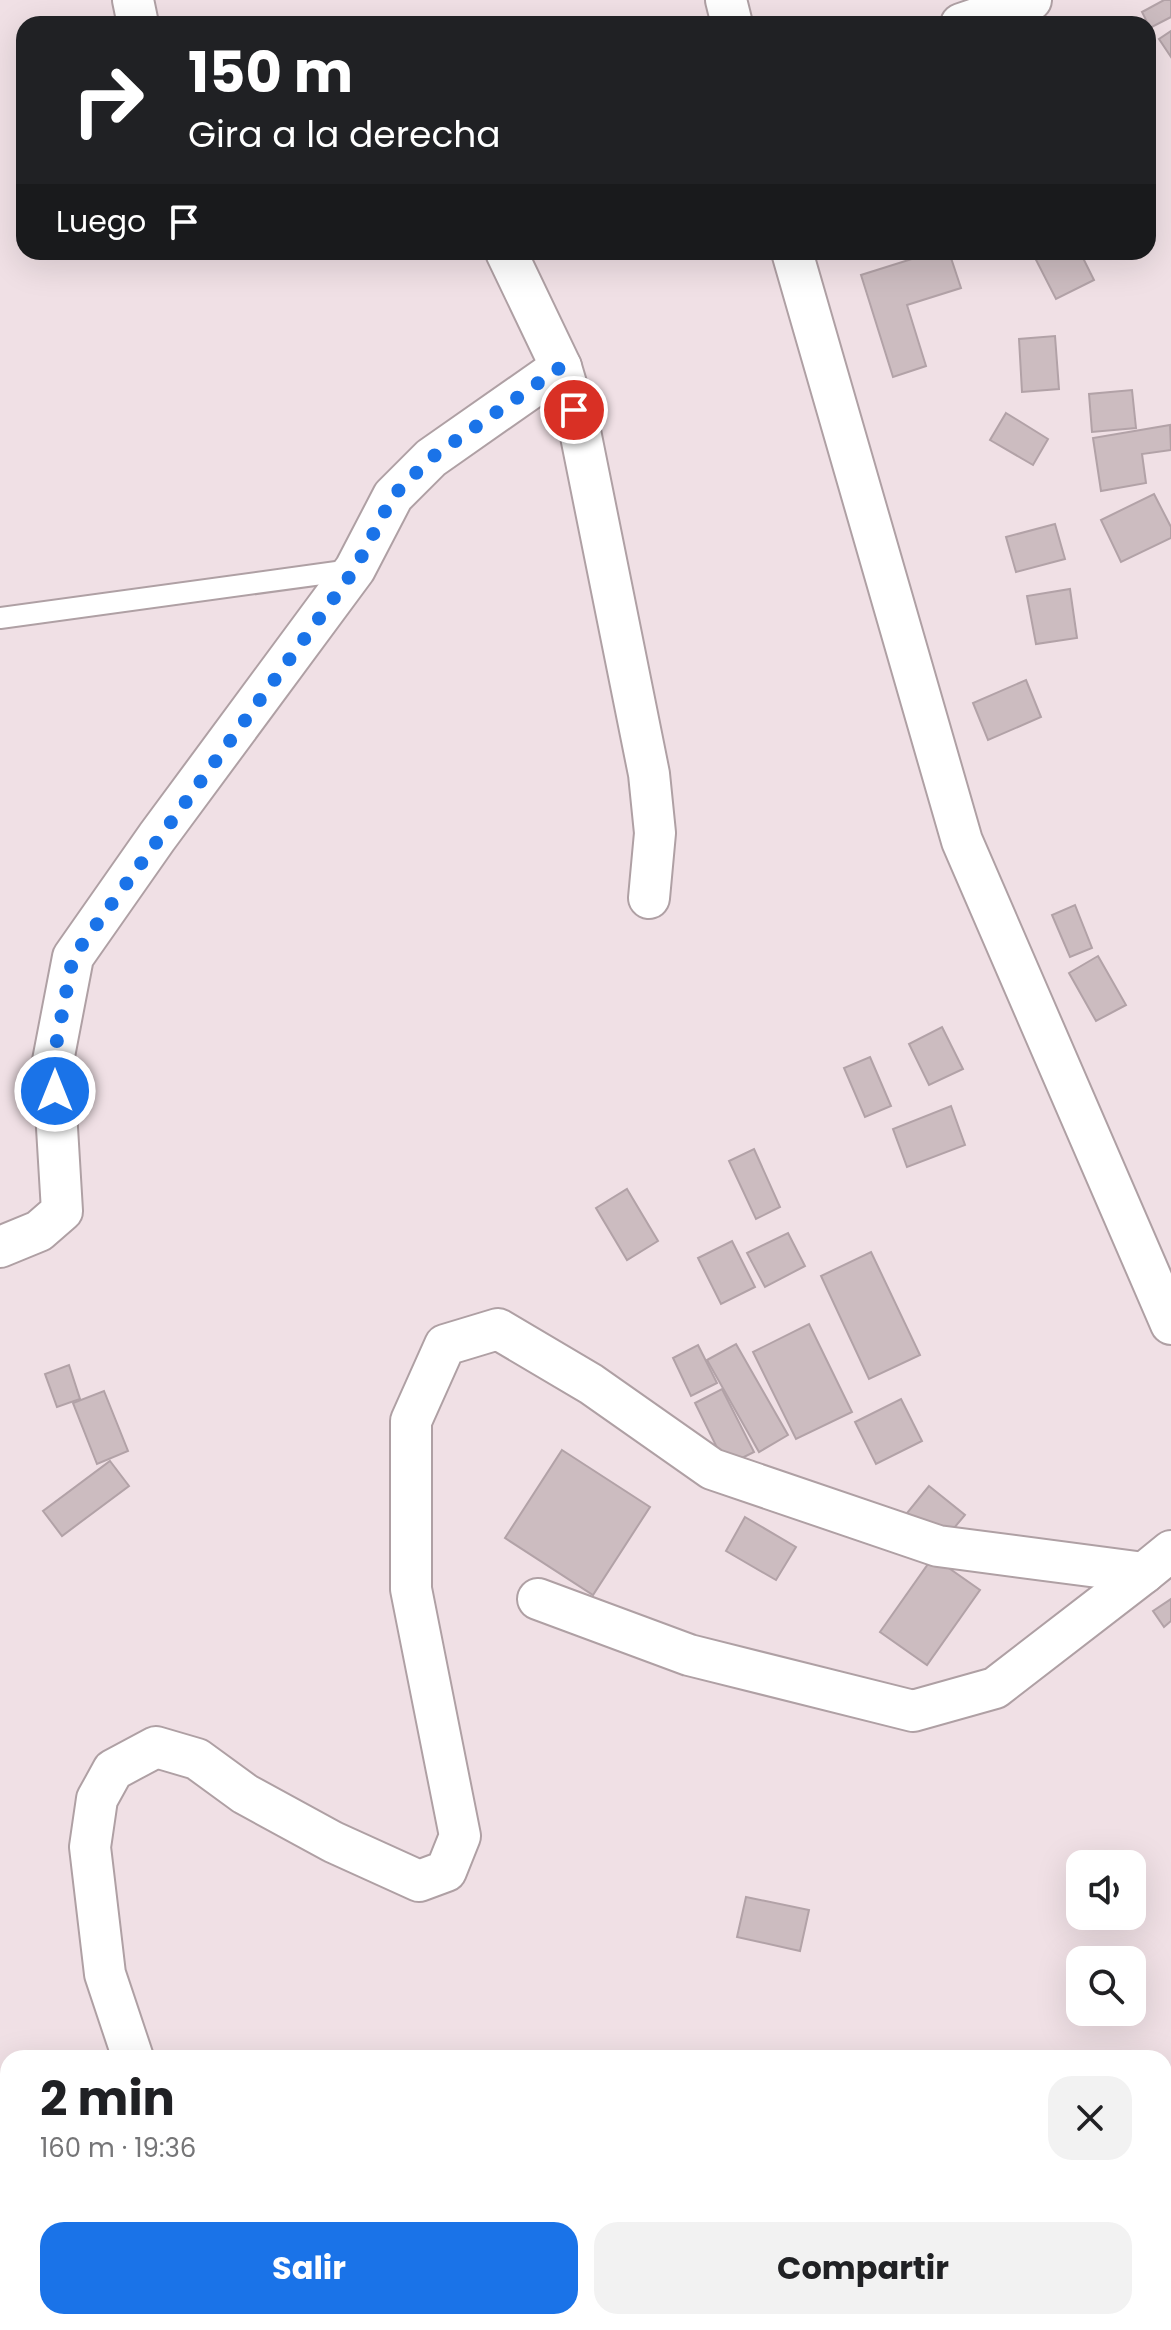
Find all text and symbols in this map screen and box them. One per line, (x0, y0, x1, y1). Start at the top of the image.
text: 150 m (188, 33, 353, 112)
icon: right (56, 48, 160, 152)
text: Gira a la derecha (188, 109, 501, 160)
text: Luego (56, 200, 146, 243)
icon: arrive (162, 200, 206, 244)
pin (540, 376, 608, 444)
icon: arrive (552, 388, 596, 432)
position arrow (13, 1049, 97, 1133)
map controls (1066, 1850, 1146, 2026)
button: sound (1066, 1850, 1146, 1930)
button: search (1066, 1946, 1146, 2026)
text: 2 min (40, 2065, 175, 2132)
button: close (1048, 2076, 1132, 2160)
text: 160 m · 19:36 (40, 2130, 196, 2166)
button: Salir (40, 2222, 578, 2314)
button: Compartir (594, 2222, 1132, 2314)

